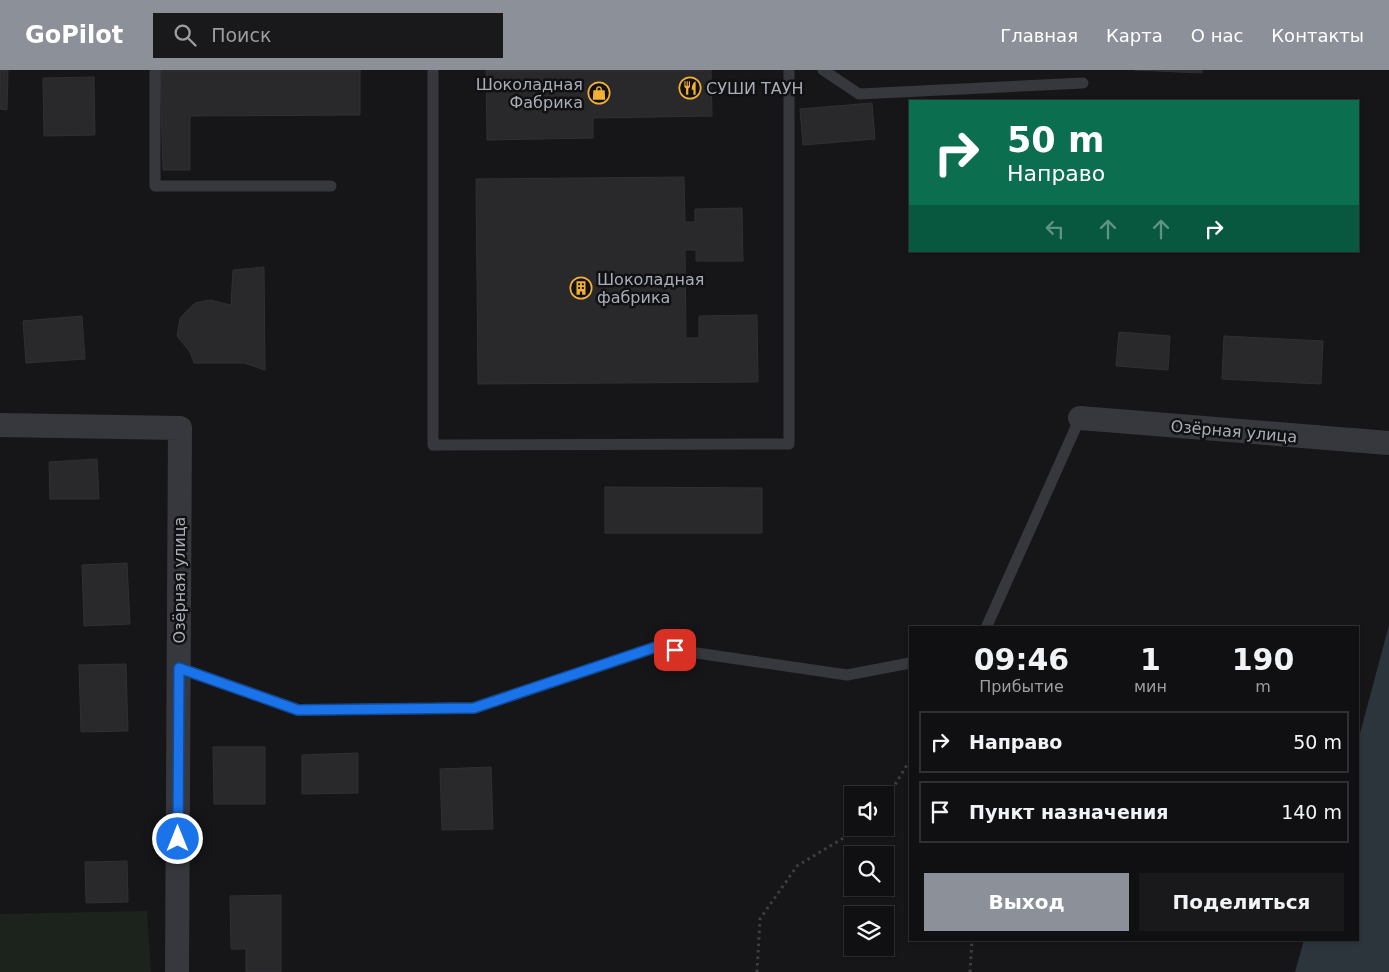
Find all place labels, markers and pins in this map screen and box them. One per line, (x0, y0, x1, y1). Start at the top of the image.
place label: Шоколадная Фабрика (476, 75, 583, 112)
restaurant icon: СУШИ ТАУН (678, 76, 702, 100)
place label: СУШИ ТАУН (706, 79, 804, 98)
shop icon: Шоколадная Фабрика (587, 81, 611, 105)
place label: Шоколадная фабрика (597, 270, 704, 307)
building icon: Шоколадная фабрика (569, 276, 593, 300)
pin (654, 629, 696, 671)

